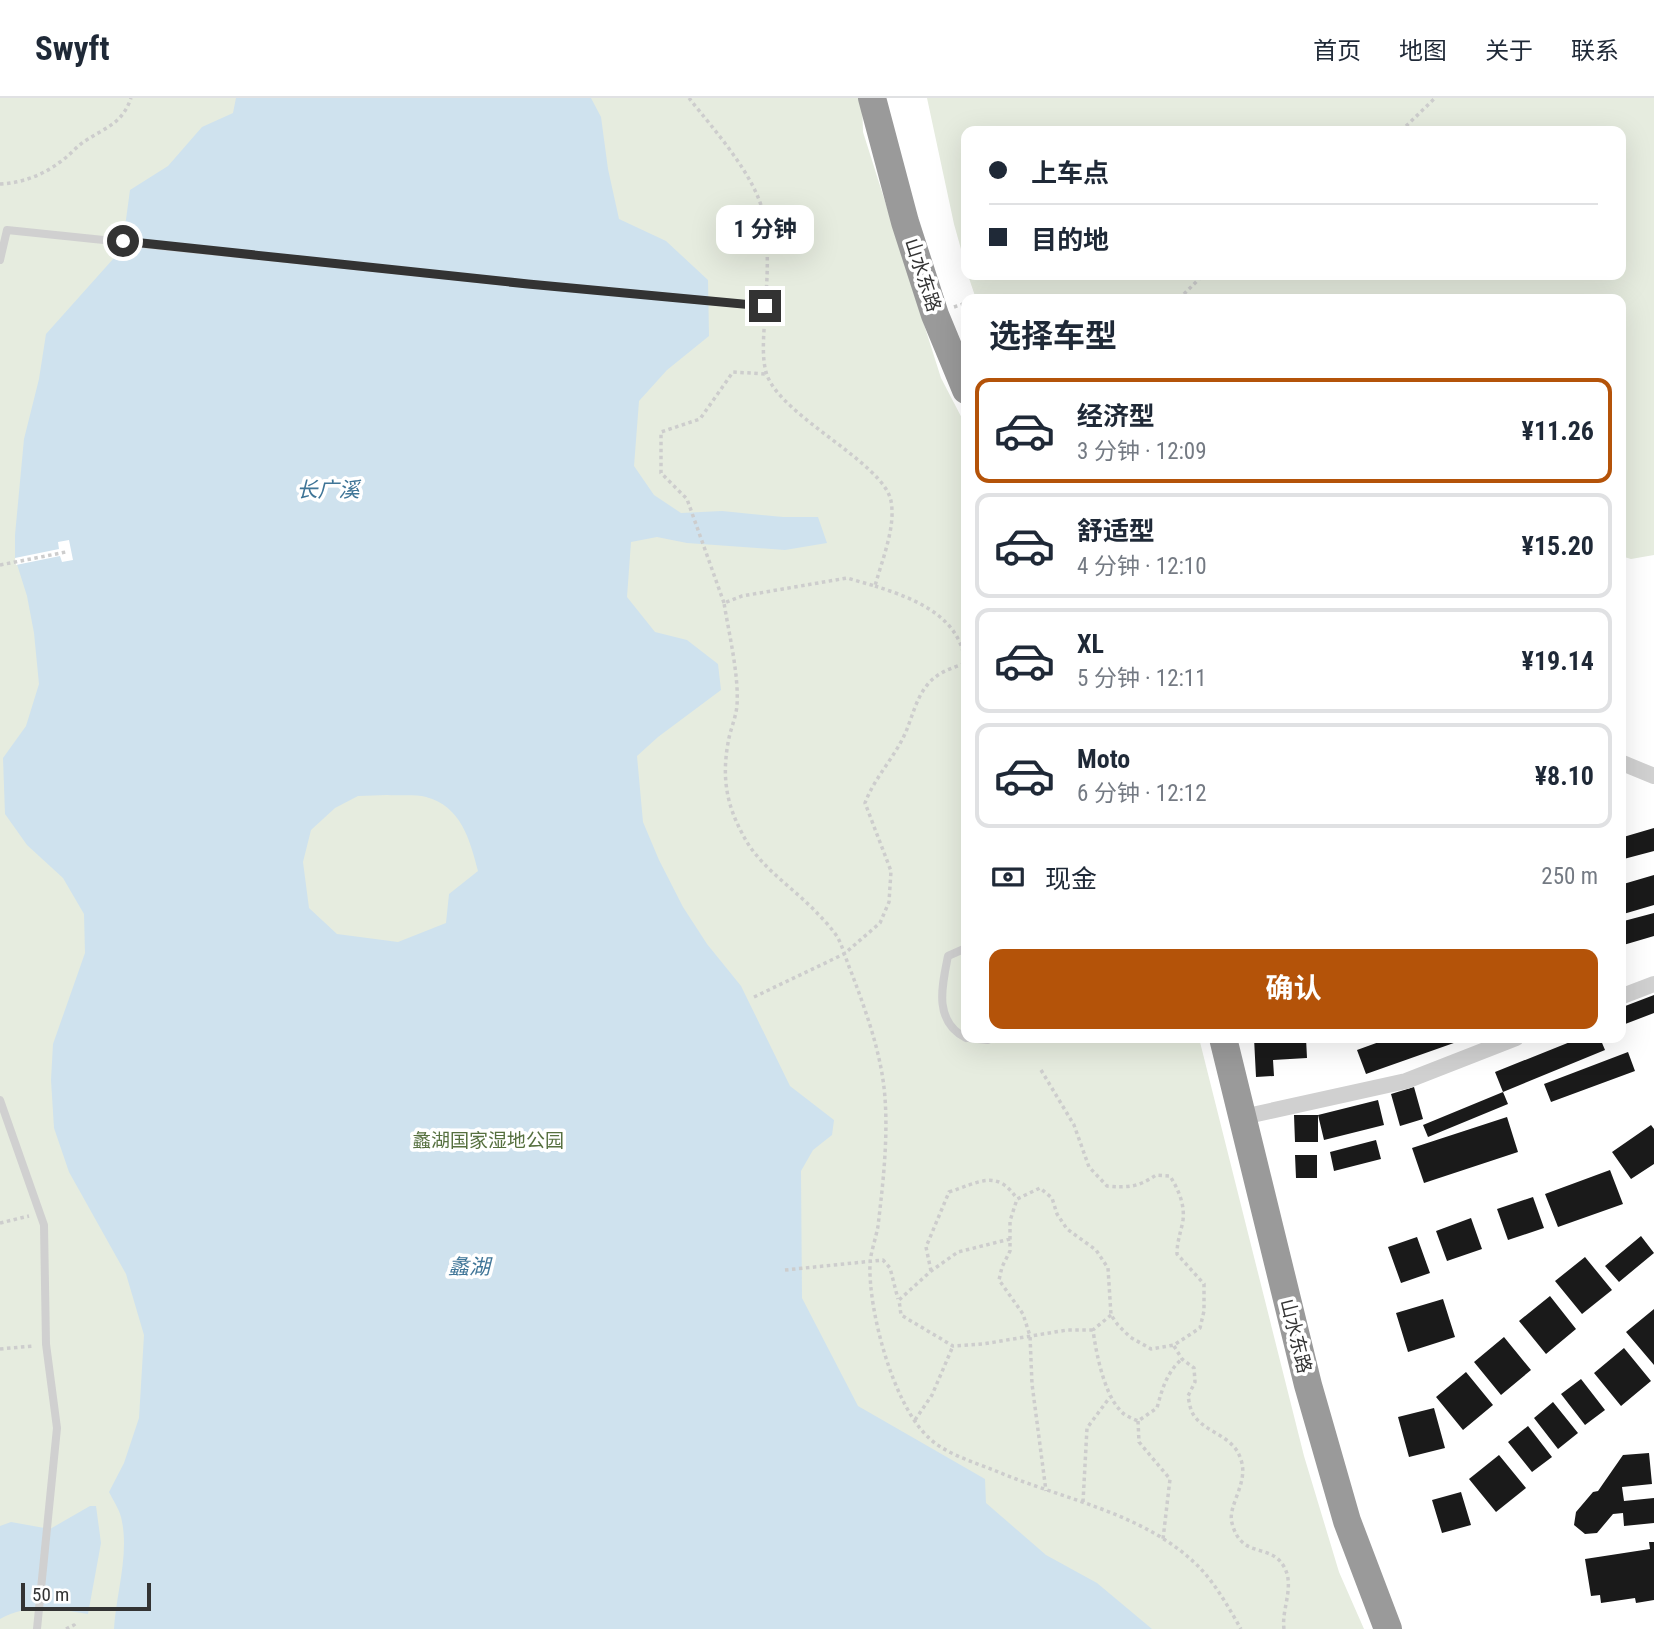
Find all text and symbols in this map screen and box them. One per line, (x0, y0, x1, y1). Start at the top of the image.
text: Swyft (35, 29, 110, 68)
text: 首页 (1313, 37, 1361, 65)
text: 地图 (1399, 37, 1447, 65)
text: 关于 (1485, 37, 1533, 65)
text: 联系 (1571, 37, 1619, 65)
text: 上车点 (1031, 158, 1109, 188)
callout: 1 分钟 (716, 204, 814, 254)
text: 1 分钟 (734, 216, 796, 243)
route start (107, 225, 139, 257)
text: 目的地 (1031, 225, 1109, 255)
street label: 山水东路 (900, 235, 946, 315)
route end (749, 290, 781, 322)
text: 选择车型 (989, 317, 1117, 355)
icon: car (993, 399, 1056, 462)
text: 经济型 (1077, 401, 1155, 431)
text: ¥11.26 (1522, 416, 1594, 446)
text: 3 分钟 · 12:09 (1077, 438, 1207, 465)
water label: 长广溪 (297, 478, 361, 502)
icon: car (993, 514, 1056, 577)
text: 舒适型 (1077, 516, 1155, 546)
text: ¥15.20 (1522, 531, 1594, 561)
text: 4 分钟 · 12:10 (1077, 553, 1207, 580)
icon: car (993, 629, 1056, 692)
text: XL (1077, 629, 1104, 659)
text: ¥19.14 (1522, 646, 1594, 676)
text: 5 分钟 · 12:11 (1077, 665, 1207, 692)
icon: car (993, 744, 1056, 807)
text: Moto (1077, 744, 1130, 774)
text: ¥8.10 (1535, 761, 1594, 791)
text: 6 分钟 · 12:12 (1077, 780, 1207, 807)
icon: cash (989, 858, 1027, 896)
text: 250 m (1541, 863, 1598, 890)
text: 现金 (1045, 864, 1097, 894)
button: 确认 (989, 949, 1598, 1029)
park label: 蠡湖国家湿地公园 (412, 1129, 564, 1152)
water label: 蠡湖 (448, 1255, 493, 1279)
street label: 山水东路 (1276, 1296, 1316, 1376)
scale bar (21, 1580, 150, 1612)
text: 50 m (32, 1583, 69, 1606)

